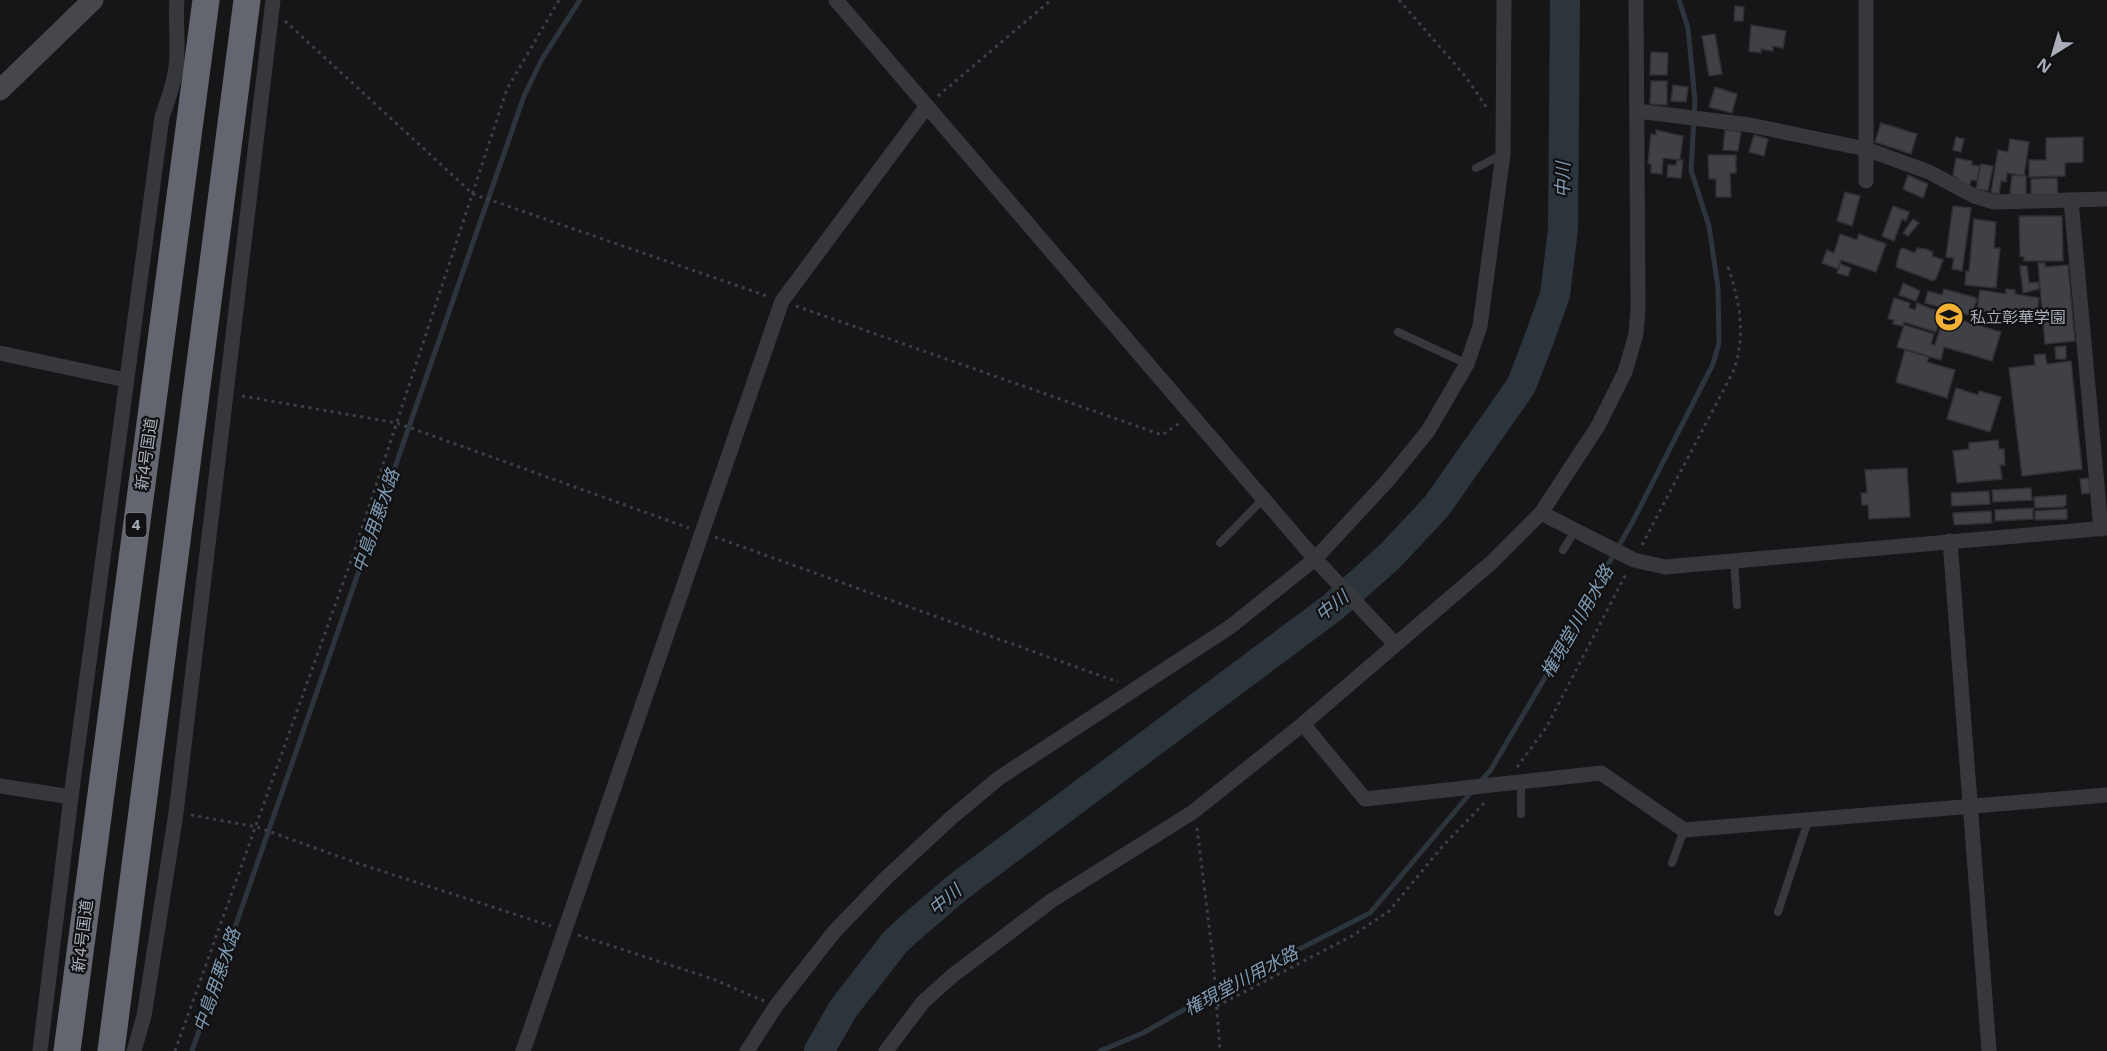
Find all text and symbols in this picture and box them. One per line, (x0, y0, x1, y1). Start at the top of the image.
north arrow (2023, 24, 2083, 84)
text: N (2032, 53, 2056, 79)
water label: 中川 (1550, 160, 1574, 198)
school or university icon: 私立彰華学園 (1933, 301, 1965, 333)
place label: 私立彰華学園 (1970, 306, 2066, 328)
street label: 新4号国道 (130, 416, 162, 492)
water label: 中島用悪水路 (346, 464, 405, 576)
road number: 4 (126, 513, 146, 537)
water label: 権現堂川用水路 (1534, 559, 1619, 682)
water label: 中川 (1310, 583, 1354, 626)
water label: 中川 (923, 877, 967, 920)
street label: 新4号国道 (67, 898, 97, 974)
water label: 中島用悪水路 (187, 923, 246, 1035)
water label: 権現堂川用水路 (1179, 939, 1304, 1020)

